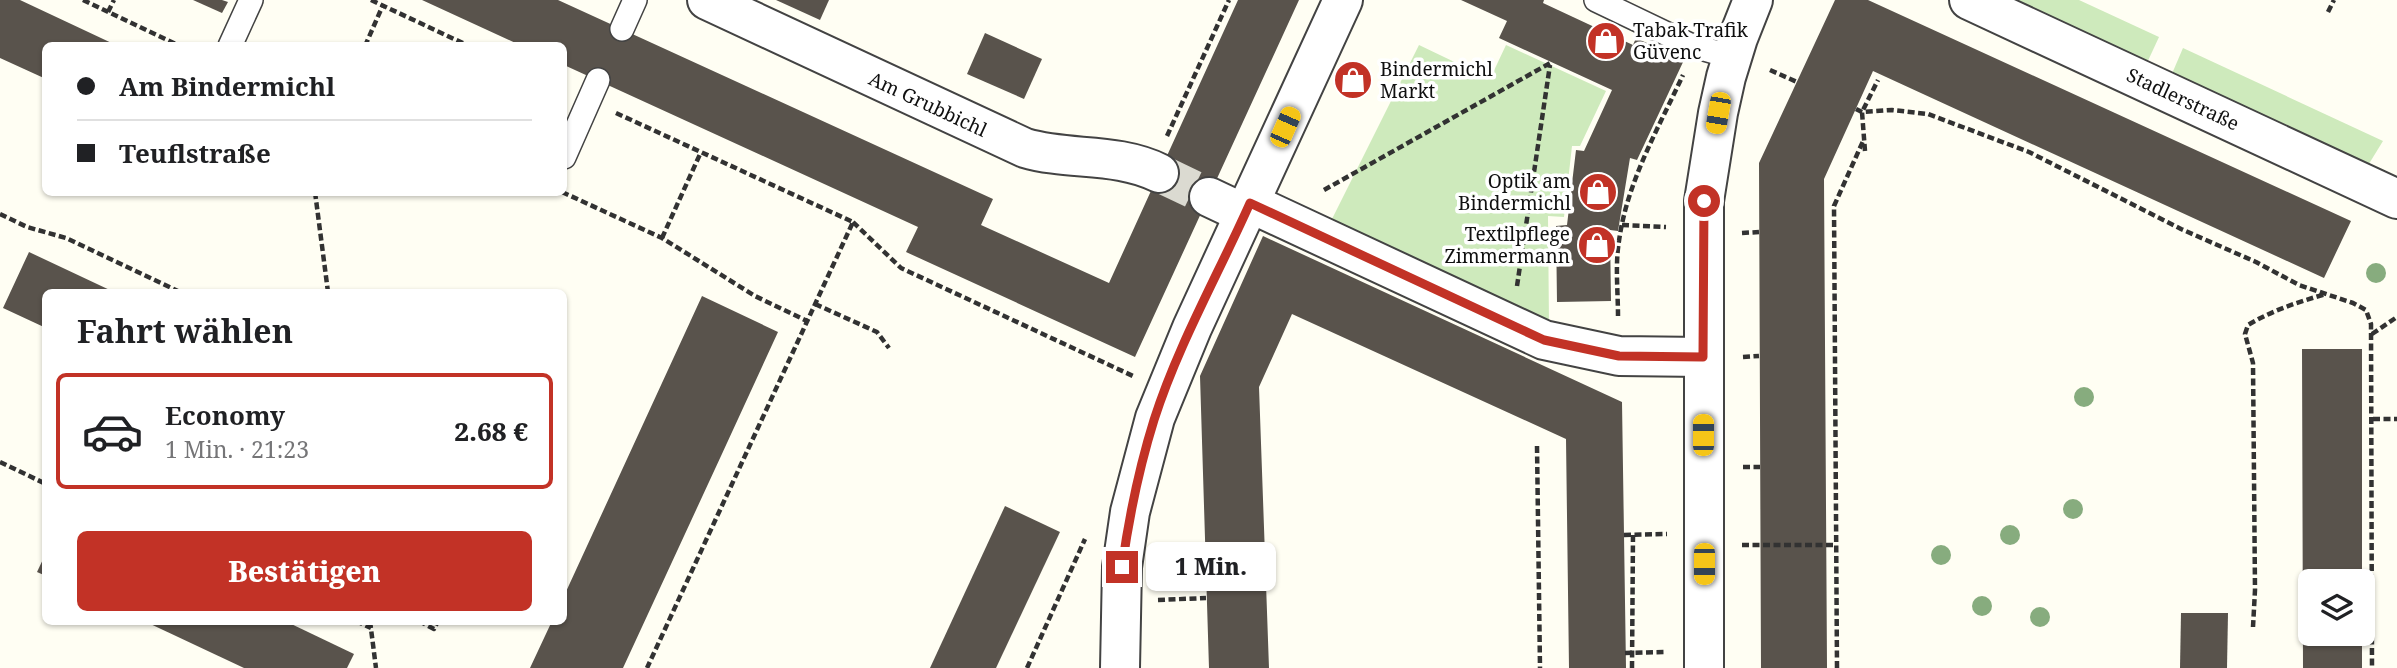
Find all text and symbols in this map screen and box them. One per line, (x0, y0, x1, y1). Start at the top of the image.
place label: Tabak Trafik Güvenc (1633, 17, 1749, 65)
shop icon: Tabak Trafik Güvenc (1585, 20, 1627, 62)
place label: Bindermichl Markt (1380, 56, 1493, 104)
shop icon: Bindermichl Markt (1332, 59, 1374, 101)
street label: Stadlerstraße (2123, 62, 2243, 136)
street label: Am Grubbichl (865, 65, 991, 143)
text: Am Bindermichl (119, 68, 335, 104)
car (1705, 90, 1732, 136)
car (1267, 104, 1304, 150)
text: Teuflstraße (119, 135, 271, 171)
place label: Optik am Bindermichl (1458, 168, 1571, 216)
shop icon: Optik am Bindermichl (1577, 171, 1619, 213)
route start (1688, 185, 1720, 217)
place label: Textilpflege Zimmermann (1444, 221, 1570, 269)
shop icon: Textilpflege Zimmermann (1576, 224, 1618, 266)
text: Fahrt wählen (77, 309, 293, 352)
text: Economy (165, 397, 285, 433)
icon: car (81, 400, 144, 463)
text: 2.68 € (454, 413, 528, 449)
car (1693, 414, 1714, 456)
text: 1 Min. · 21:23 (165, 433, 309, 465)
button: Bestätigen (77, 531, 532, 611)
callout: 1 Min. (1146, 542, 1276, 592)
car (1694, 543, 1715, 585)
text: 1 Min. (1175, 550, 1247, 582)
route end (1106, 551, 1138, 583)
map controls (2298, 569, 2375, 646)
button: layers (2298, 569, 2375, 646)

